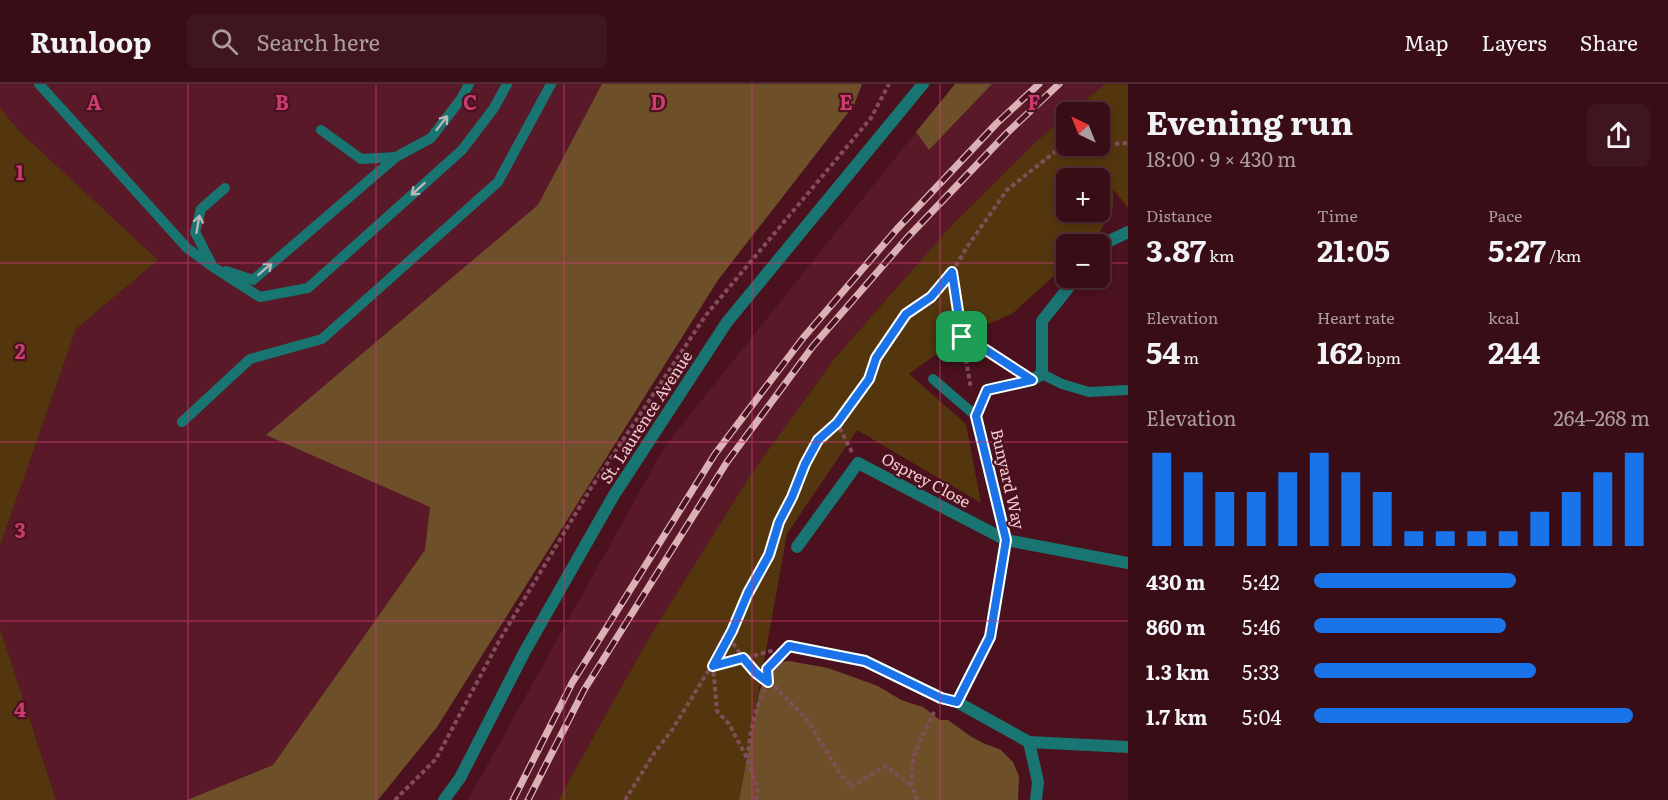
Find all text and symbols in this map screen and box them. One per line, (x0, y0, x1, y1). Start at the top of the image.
search box (187, 14, 607, 68)
text: Runloop (30, 20, 151, 62)
icon: search (208, 25, 241, 58)
text: Search here (256, 25, 380, 58)
text: Map (1404, 26, 1449, 57)
text: Layers (1482, 26, 1547, 57)
text: Share (1580, 26, 1638, 57)
text: A (86, 86, 102, 116)
text: B (275, 86, 289, 116)
text: C (463, 86, 477, 116)
text: D (650, 86, 666, 116)
text: E (839, 86, 853, 116)
text: F (1028, 86, 1041, 116)
text: Evening run (1146, 96, 1353, 145)
north arrow (1056, 102, 1110, 156)
map controls (1056, 102, 1110, 288)
button: share (1587, 104, 1650, 167)
one-way arrow (436, 115, 449, 131)
text: 18:00 · 9 × 430 m (1146, 143, 1297, 173)
text: 1 (16, 156, 24, 186)
button: + (1056, 168, 1110, 222)
one-way arrow (411, 182, 426, 196)
text: Distance (1146, 203, 1212, 227)
text: Time (1317, 203, 1358, 227)
text: Pace (1488, 203, 1522, 227)
one-way arrow (193, 215, 204, 234)
text: 3.87 (1146, 227, 1206, 271)
text: 21:05 (1317, 227, 1390, 271)
text: 5:27 (1488, 227, 1546, 271)
button: − (1056, 234, 1110, 288)
text: km (1206, 243, 1234, 267)
text: /km (1546, 243, 1581, 267)
one-way arrow (257, 262, 272, 276)
text: Elevation (1146, 305, 1218, 329)
text: Heart rate (1317, 305, 1395, 329)
text: kcal (1488, 305, 1520, 329)
pin (936, 311, 987, 362)
icon: arrive (945, 320, 978, 353)
text: 54 (1146, 329, 1180, 373)
text: 162 (1317, 329, 1363, 373)
text: 244 (1488, 329, 1540, 373)
text: 2 (15, 335, 26, 365)
street label: St. Laurence Avenue (593, 345, 697, 488)
text: m (1180, 345, 1199, 369)
text: bpm (1363, 345, 1401, 369)
text: Elevation (1146, 402, 1236, 432)
text: 264–268 m (1554, 402, 1650, 432)
street label: Bunyard Way (986, 426, 1032, 532)
street label: Osprey Close (878, 446, 975, 513)
text: 3 (14, 514, 26, 544)
text: 430 m (1146, 566, 1205, 596)
text: 5:42 (1242, 566, 1280, 596)
text: 860 m (1146, 611, 1206, 641)
text: 5:46 (1242, 611, 1280, 641)
text: 1.3 km (1146, 656, 1209, 686)
text: 5:33 (1242, 656, 1280, 686)
text: 4 (14, 693, 26, 723)
text: 1.7 km (1146, 701, 1208, 731)
text: 5:04 (1242, 701, 1281, 731)

